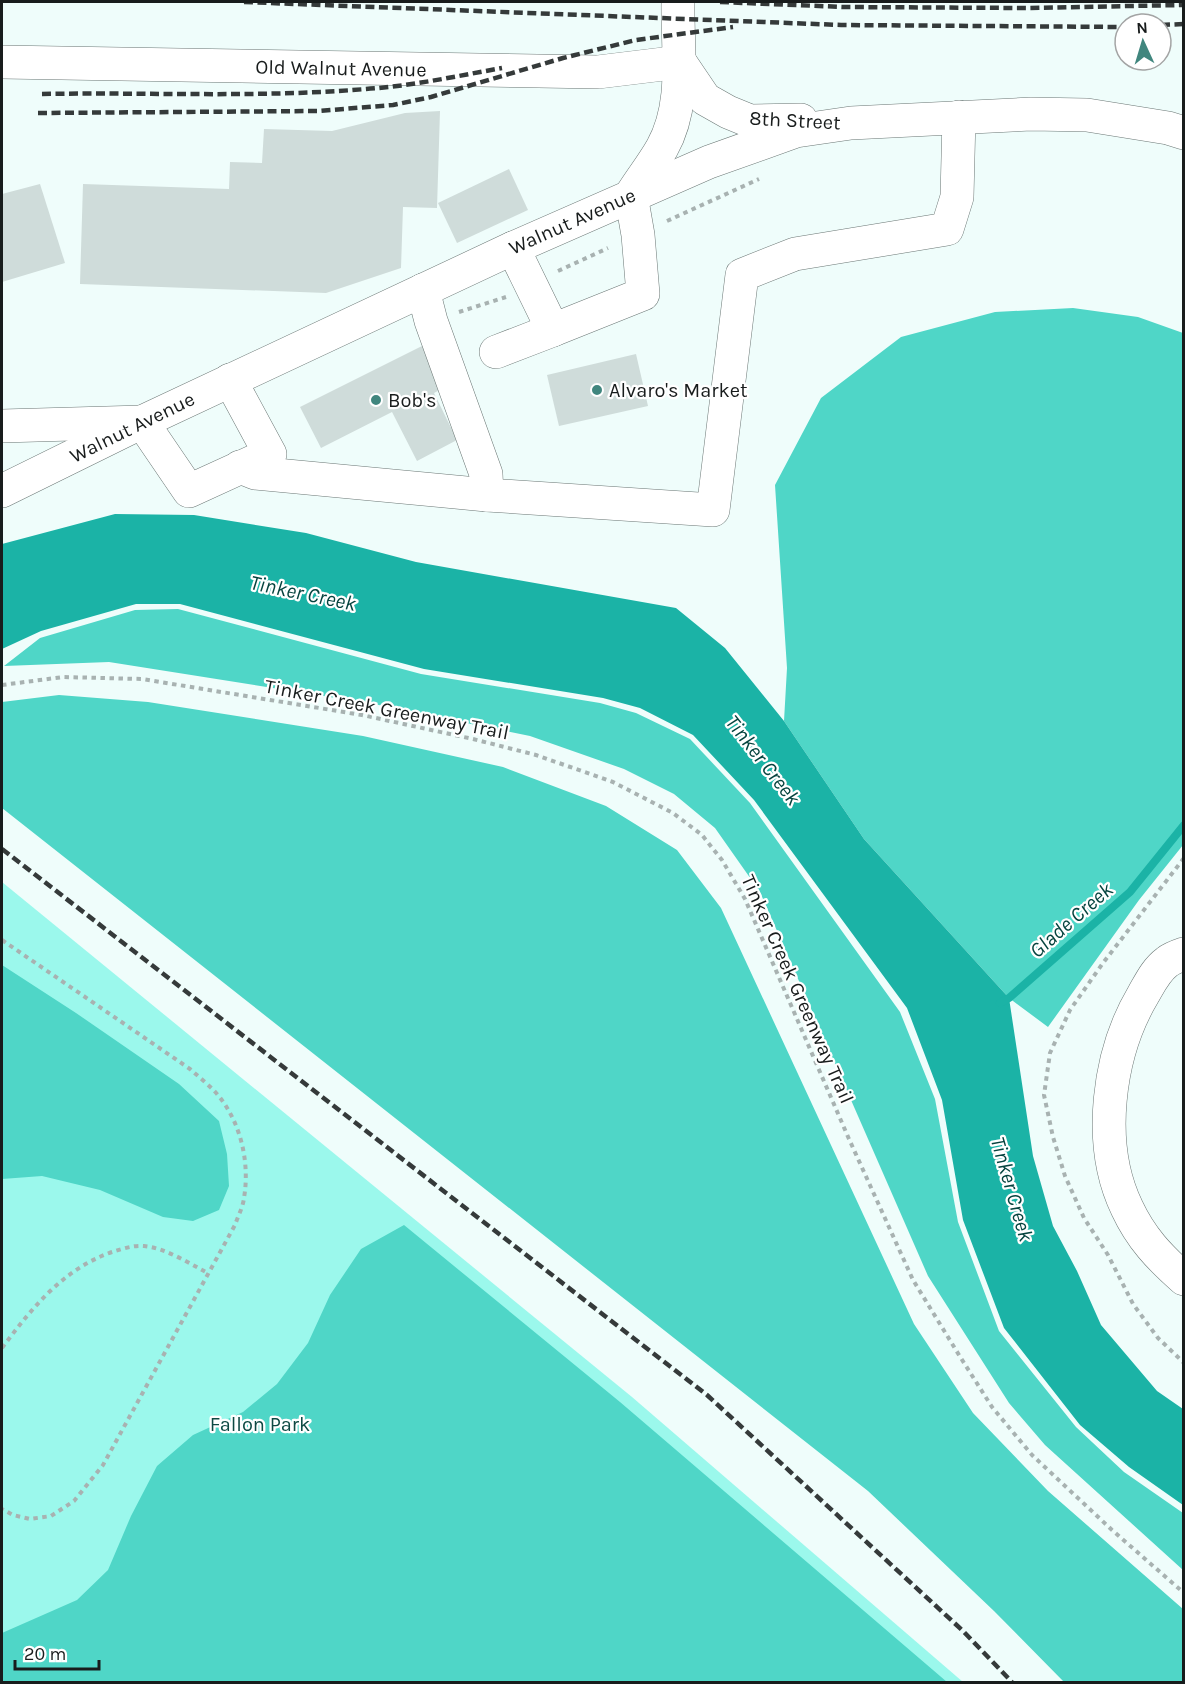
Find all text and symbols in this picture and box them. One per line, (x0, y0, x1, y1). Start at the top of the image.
north arrow (1113, 12, 1173, 72)
text: N (1136, 18, 1148, 37)
street label: Old Walnut Avenue (255, 56, 427, 81)
street label: 8th Street (749, 107, 842, 134)
street label: Walnut Avenue (505, 183, 639, 260)
place label: Alvaro's Market (609, 379, 748, 402)
marker: Alvaro's Market (590, 383, 604, 397)
street label: Walnut Avenue (66, 387, 198, 468)
place label: Bob's (388, 389, 436, 412)
marker: Bob's (369, 393, 383, 407)
water label: Tinker Creek (248, 570, 358, 616)
street label: Tinker Creek Greenway Trail (263, 675, 511, 744)
water label: Tinker Creek (720, 710, 806, 810)
street label: Tinker Creek Greenway Trail (737, 871, 859, 1107)
water label: Glade Creek (1024, 877, 1118, 963)
water label: Tinker Creek (986, 1134, 1038, 1244)
park label: Fallon Park (210, 1413, 310, 1436)
scale bar (15, 1633, 99, 1671)
text: 20 m (24, 1643, 66, 1665)

